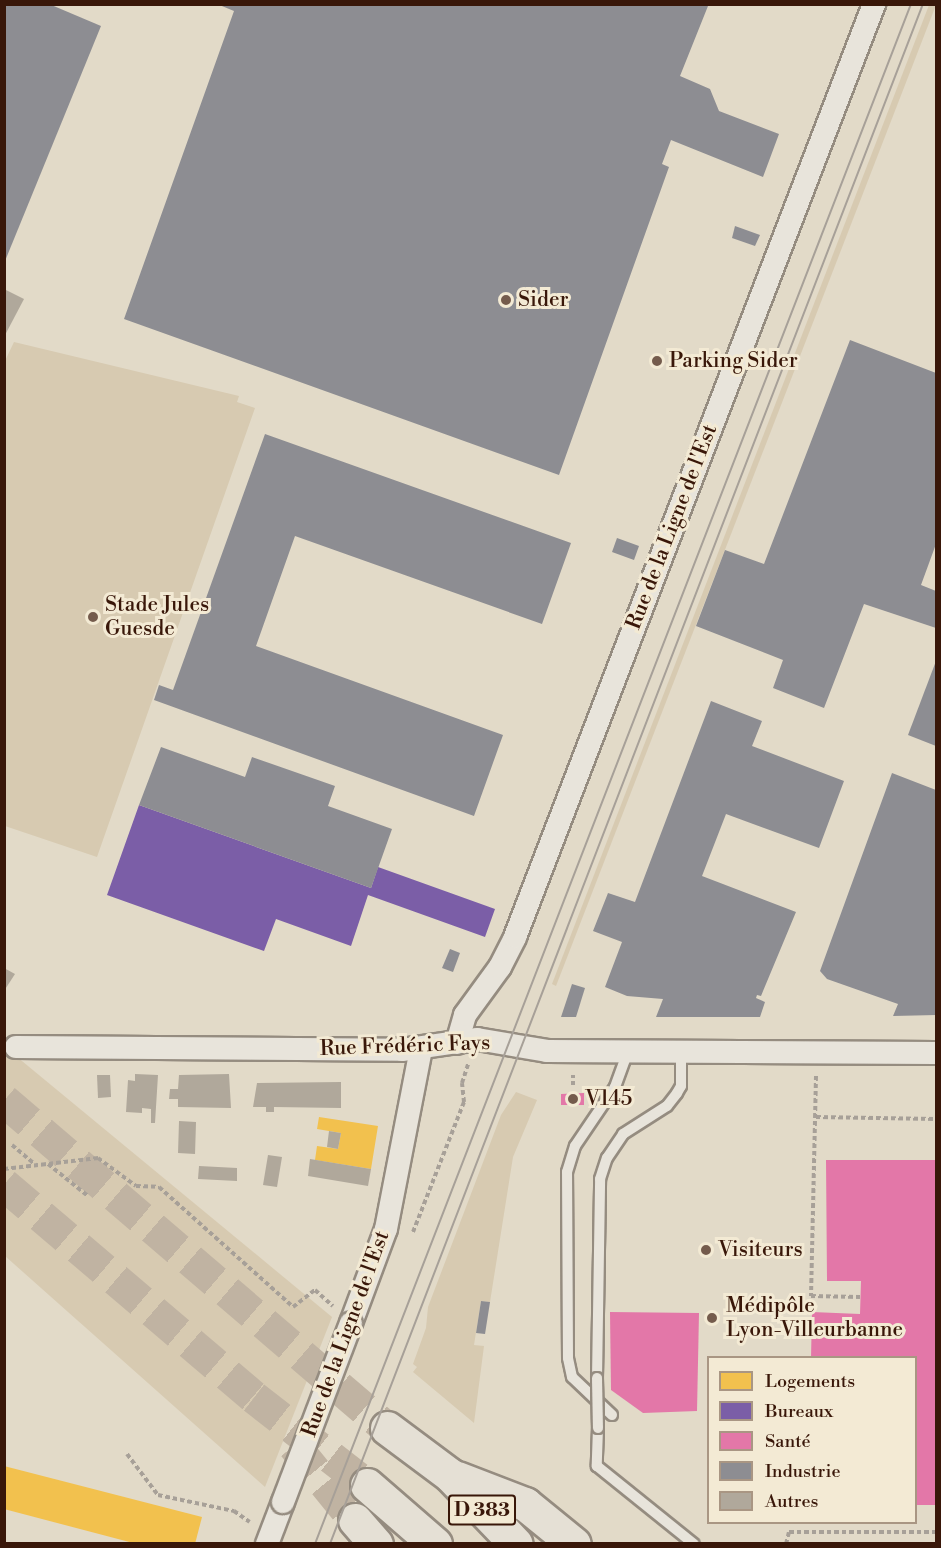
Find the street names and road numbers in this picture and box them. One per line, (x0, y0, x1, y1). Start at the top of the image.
street label: Rue de la Ligne de l'Est (621, 421, 723, 633)
street label: Rue Frédéric Fays (319, 1030, 491, 1062)
street label: Rue de la Ligne de l'Est (297, 1227, 395, 1441)
road number: D 383 (448, 1493, 516, 1527)

